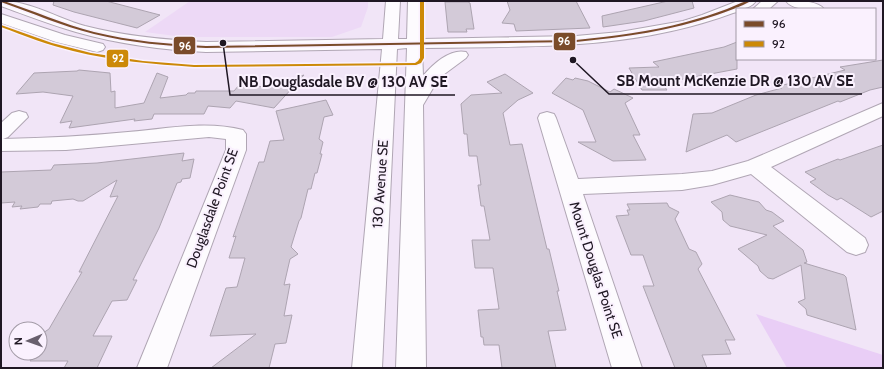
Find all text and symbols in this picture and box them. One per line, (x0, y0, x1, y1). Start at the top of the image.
legend (736, 8, 876, 60)
text: 96 (772, 16, 786, 31)
line badge: 96 (553, 32, 576, 51)
text: 96 (558, 34, 570, 48)
line badge: 96 (173, 36, 196, 55)
text: 92 (772, 36, 785, 51)
text: 96 (179, 39, 191, 53)
line badge: 92 (106, 49, 129, 68)
text: 92 (112, 51, 124, 65)
callout: SB Mount McKenzie DR @ 130 AV SE (609, 67, 862, 94)
callout: NB Douglasdale BV @ 130 AV SE (230, 68, 455, 95)
text: SB Mount McKenzie DR @ 130 AV SE (617, 72, 854, 90)
text: NB Douglasdale BV @ 130 AV SE (238, 73, 448, 91)
street label: 130 Avenue SE (368, 139, 392, 229)
street label: Douglasdale Point SE (182, 146, 242, 270)
street label: Mount Douglas Point SE (565, 199, 627, 341)
north arrow (8, 321, 48, 361)
text: N (11, 337, 25, 345)

